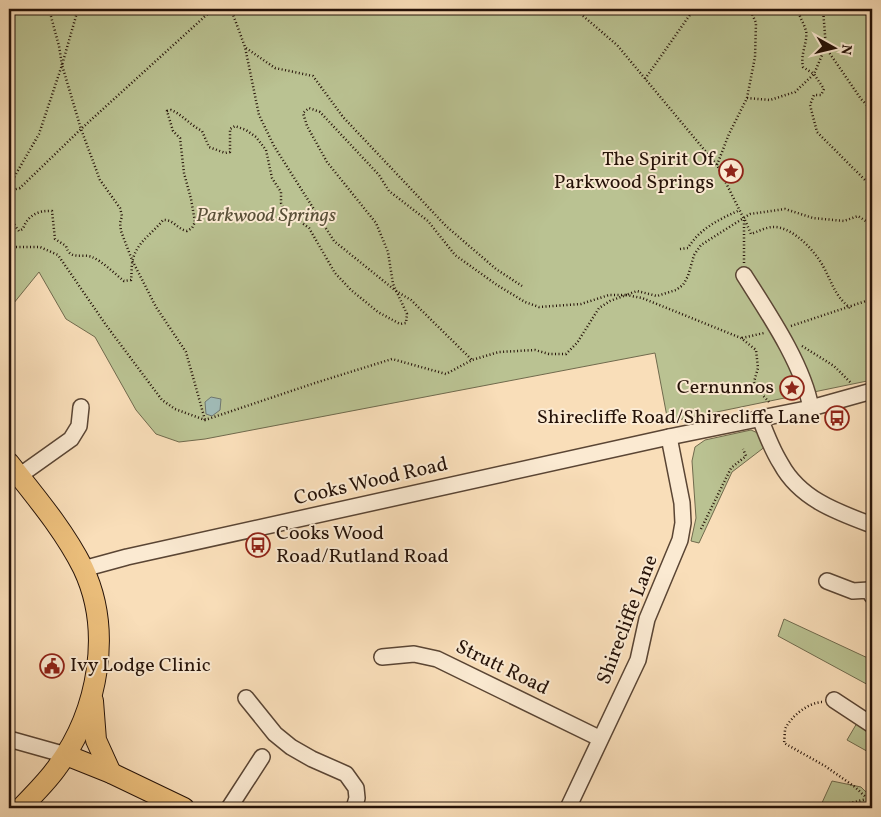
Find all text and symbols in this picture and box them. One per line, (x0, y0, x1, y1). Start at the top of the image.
north arrow (808, 22, 858, 72)
text: N (835, 43, 856, 56)
place label: The Spirit Of Parkwood Springs (554, 146, 716, 197)
place icon: The Spirit Of Parkwood Springs (718, 158, 744, 184)
park label: Parkwood Springs (196, 202, 337, 230)
place label: Cernunnos (677, 374, 774, 402)
place icon: Cernunnos (779, 375, 805, 401)
place label: Shirecliffe Road/Shirecliffe Lane (537, 404, 820, 432)
bus stop icon: Shirecliffe Road/Shirecliffe Lane (824, 405, 850, 431)
street label: Cooks Wood Road (291, 451, 451, 513)
place label: Cooks Wood Road/Rutland Road (276, 520, 449, 571)
bus stop icon: Cooks Wood Road/Rutland Road (245, 532, 271, 558)
street label: Shirecliffe Lane (590, 551, 666, 689)
street label: Strutt Road (451, 633, 553, 703)
place label: Ivy Lodge Clinic (70, 652, 211, 680)
public building icon: Ivy Lodge Clinic (39, 653, 65, 679)

